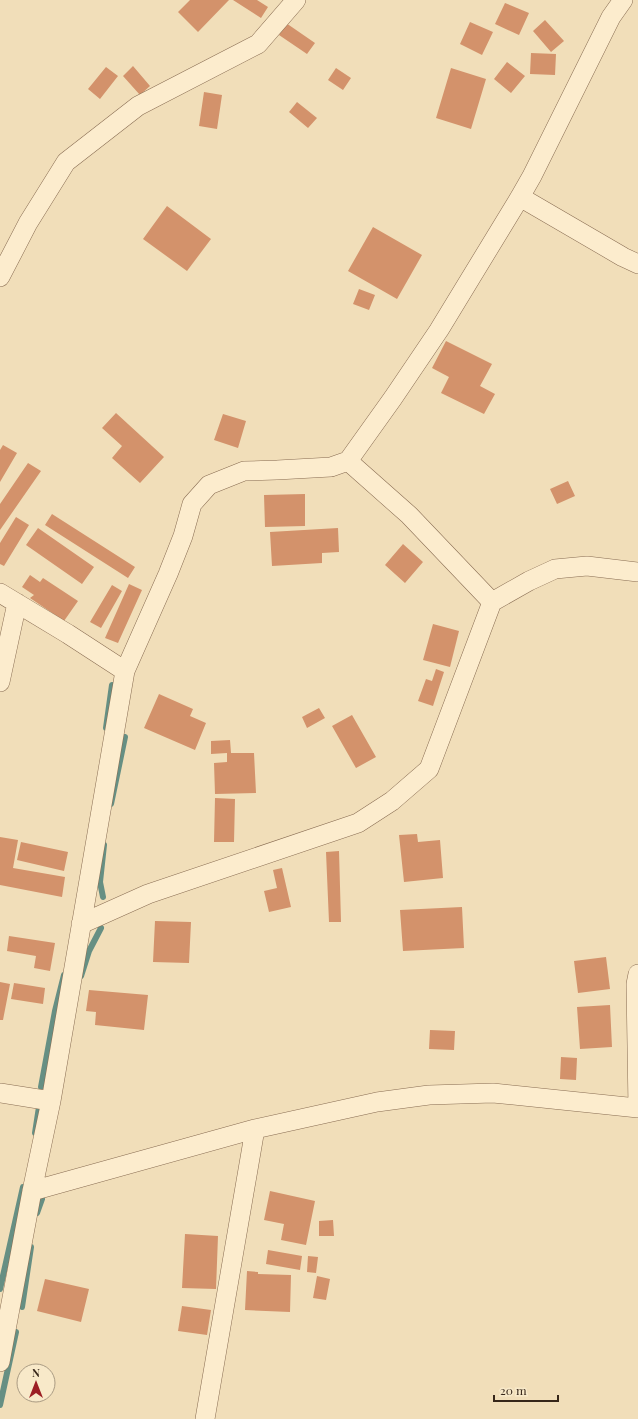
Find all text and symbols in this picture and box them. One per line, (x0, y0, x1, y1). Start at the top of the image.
north arrow (16, 1363, 56, 1403)
text: N (32, 1365, 40, 1380)
scale bar (494, 1377, 558, 1403)
text: 20 m (500, 1382, 527, 1398)

